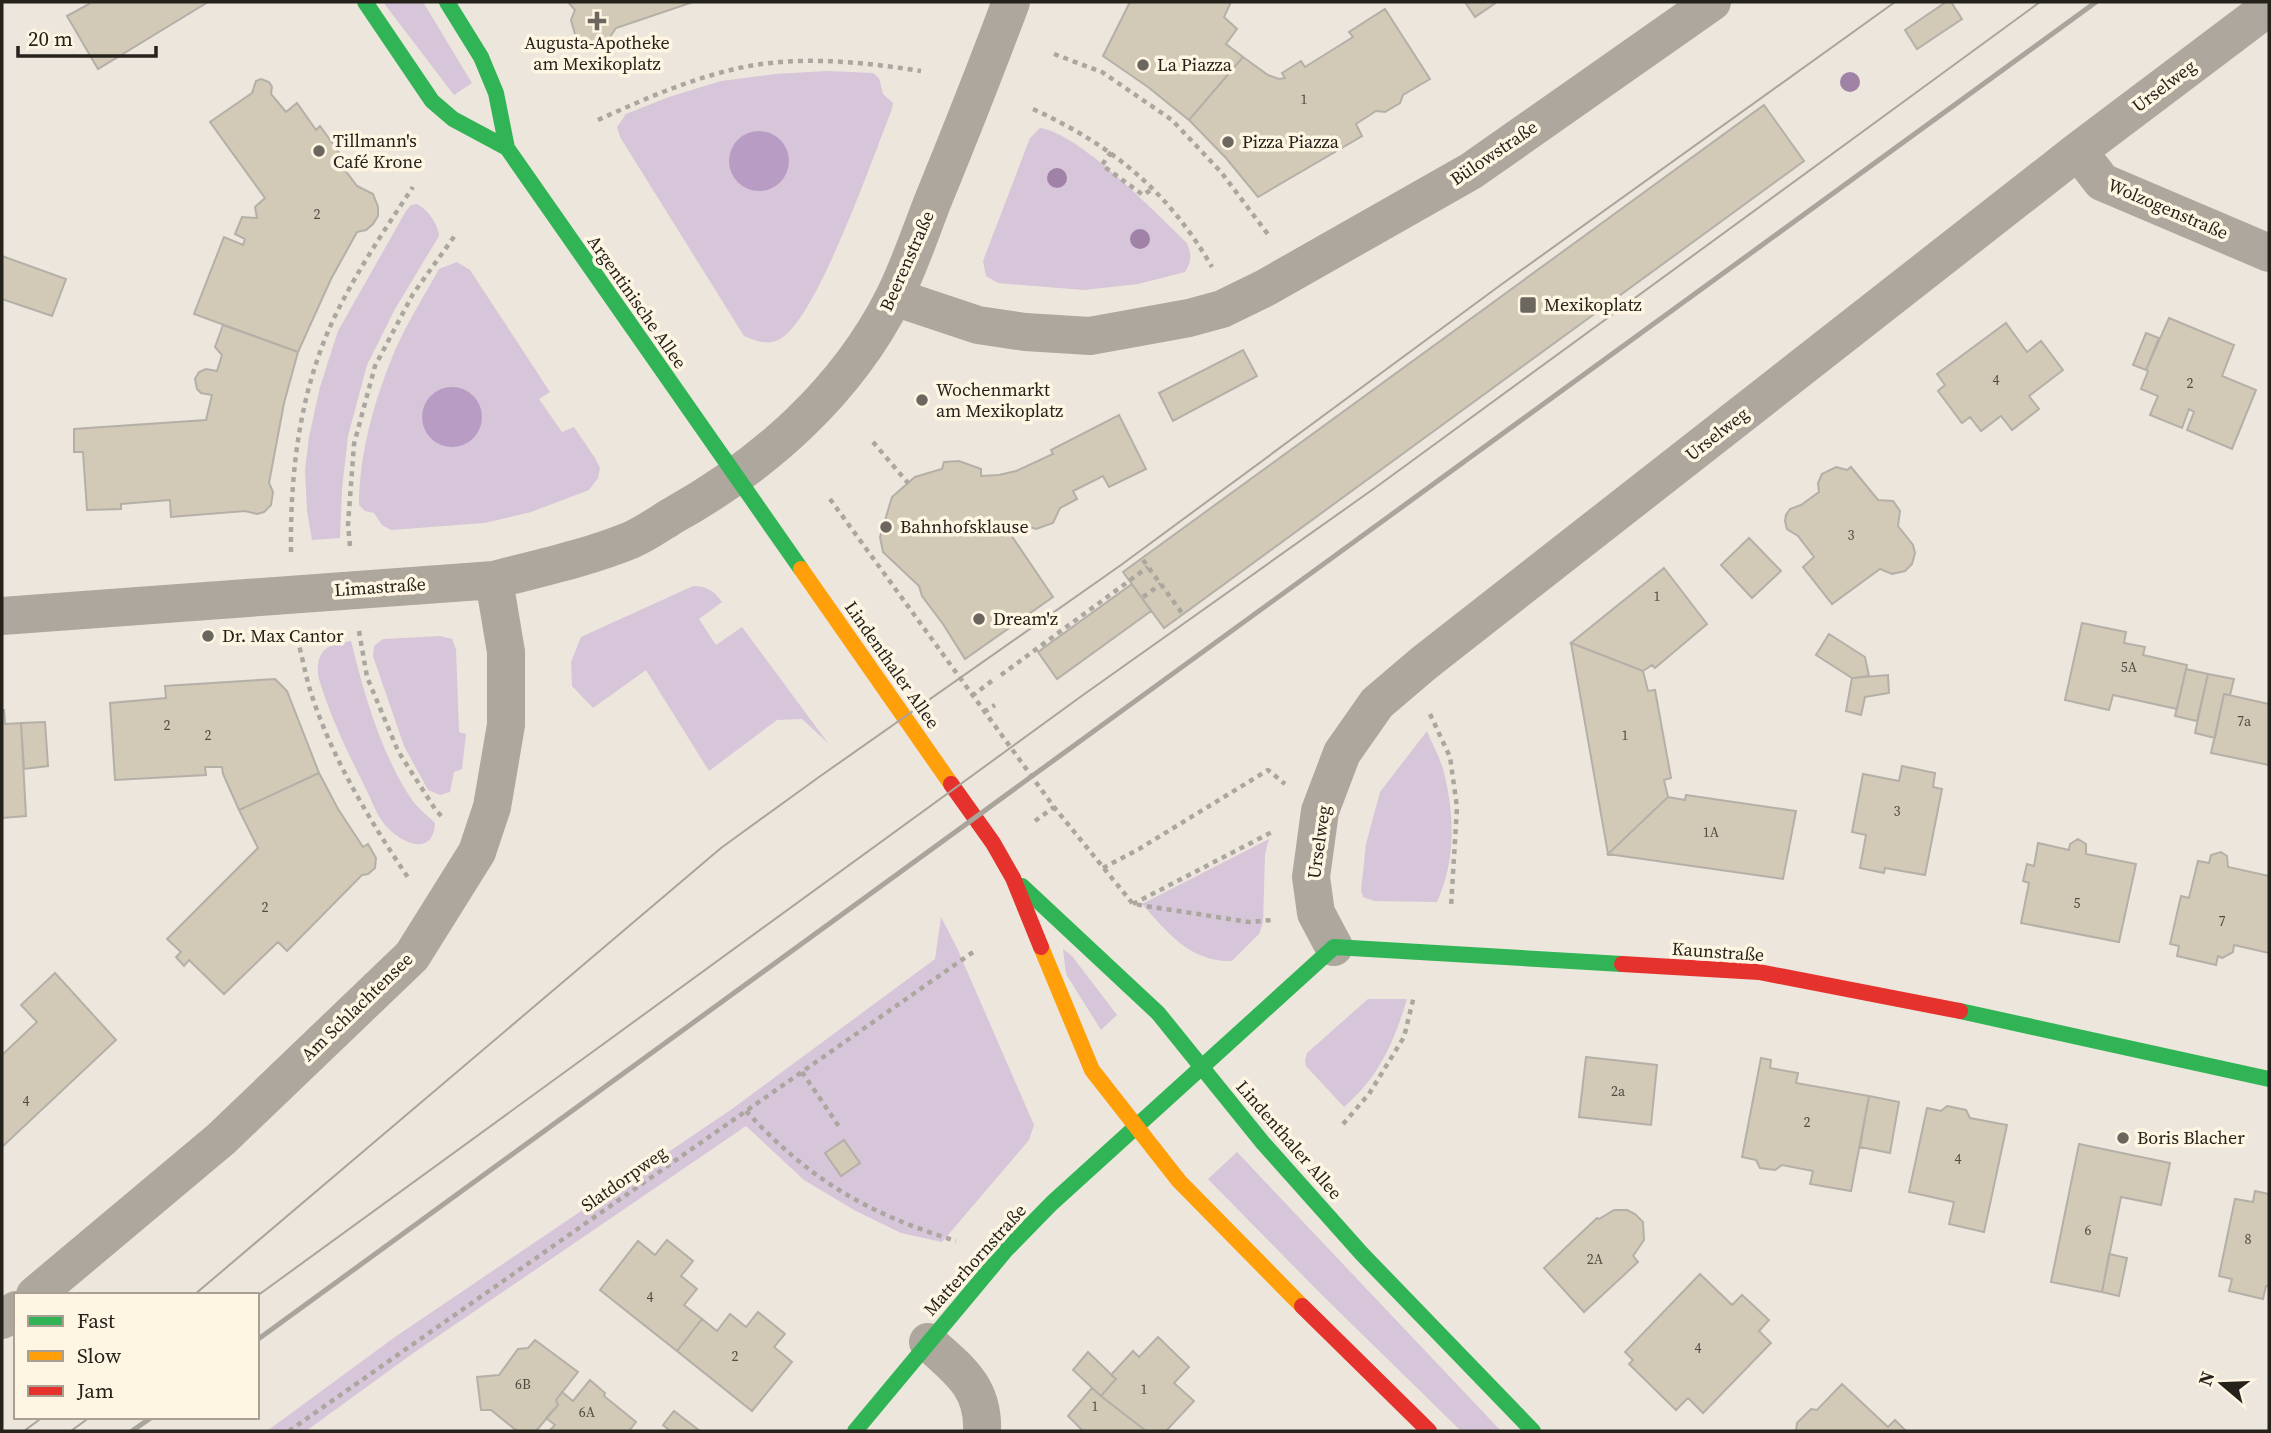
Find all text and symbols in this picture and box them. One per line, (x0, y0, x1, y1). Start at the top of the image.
marker: Augusta-Apotheke am Mexikoplatz (589, 13, 605, 29)
scale bar (18, 14, 156, 58)
text: 20 m (28, 24, 73, 53)
place label: Augusta-Apotheke am Mexikoplatz (524, 30, 670, 76)
place label: La Piazza (1157, 52, 1233, 77)
street label: Urselweg (2127, 53, 2201, 118)
marker: La Piazza (1135, 57, 1151, 73)
house number: 1 (1301, 89, 1308, 109)
street label: Bülowstraße (1445, 114, 1542, 191)
place label: Tillmann's Café Krone (333, 128, 422, 174)
place label: Pizza Piazza (1242, 129, 1340, 154)
marker: Pizza Piazza (1220, 134, 1236, 150)
marker: Tillmann's Café Krone (311, 143, 327, 159)
street label: Wolzogenstraße (2104, 172, 2232, 245)
house number: 2 (314, 204, 321, 224)
street label: Beerenstraße (873, 207, 940, 315)
street label: Argentinische Allee (582, 230, 693, 373)
place label: Mexikoplatz (1544, 292, 1642, 317)
marker: Mexikoplatz (1518, 295, 1538, 315)
house number: 4 (1993, 370, 2000, 390)
house number: 2 (2187, 373, 2194, 393)
place label: Wochenmarkt am Mexikoplatz (936, 377, 1063, 423)
marker: Wochenmarkt am Mexikoplatz (914, 392, 930, 408)
street label: Urselweg (1680, 401, 1753, 466)
place label: Bahnhofsklause (900, 514, 1029, 539)
marker: Bahnhofsklause (878, 519, 894, 535)
house number: 3 (1848, 525, 1855, 545)
street label: Limastraße (333, 571, 427, 602)
house number: 1 (1654, 586, 1661, 606)
street label: Lindenthaler Allee (839, 596, 946, 733)
place label: Dream'z (993, 606, 1058, 631)
marker: Dream'z (971, 611, 987, 627)
place label: Dr. Max Cantor (222, 623, 344, 648)
marker: Dr. Max Cantor (200, 628, 216, 644)
house number: 5A (2121, 657, 2138, 677)
house number: 7a (2237, 711, 2252, 731)
house number: 2 (164, 715, 171, 735)
house number: 2 (205, 725, 212, 745)
house number: 1 (1622, 725, 1629, 745)
house number: 3 (1894, 801, 1901, 821)
street label: Urselweg (1301, 804, 1336, 880)
house number: 1A (1703, 822, 1720, 842)
house number: 5 (2074, 893, 2081, 913)
house number: 2 (262, 897, 269, 917)
house number: 7 (2219, 911, 2226, 931)
street label: Kaunstraße (1671, 936, 1765, 967)
street label: Am Schlachtensee (295, 947, 418, 1067)
street label: Lindenthaler Allee (1231, 1075, 1348, 1205)
house number: 2a (1611, 1081, 1626, 1101)
house number: 4 (23, 1091, 30, 1111)
house number: 2 (1804, 1112, 1811, 1132)
place label: Boris Blacher (2137, 1125, 2245, 1150)
marker: Boris Blacher (2115, 1130, 2131, 1146)
street label: Slatdorpweg (576, 1140, 672, 1217)
house number: 4 (1955, 1149, 1962, 1169)
street label: Matterhornstraße (918, 1198, 1032, 1321)
house number: 6 (2085, 1220, 2092, 1240)
house number: 8 (2245, 1229, 2252, 1249)
house number: 2A (1587, 1249, 1604, 1269)
house number: 4 (647, 1287, 654, 1307)
legend (14, 1293, 259, 1419)
text: Fast (77, 1306, 115, 1335)
house number: 4 (1695, 1338, 1702, 1358)
text: Slow (77, 1341, 121, 1370)
house number: 2 (732, 1346, 739, 1366)
north arrow (2187, 1349, 2257, 1419)
text: N (2191, 1368, 2221, 1389)
house number: 6B (515, 1374, 531, 1394)
text: Jam (76, 1376, 114, 1405)
house number: 1 (1141, 1379, 1148, 1399)
house number: 1 (1092, 1396, 1099, 1416)
house number: 6A (579, 1402, 596, 1422)

